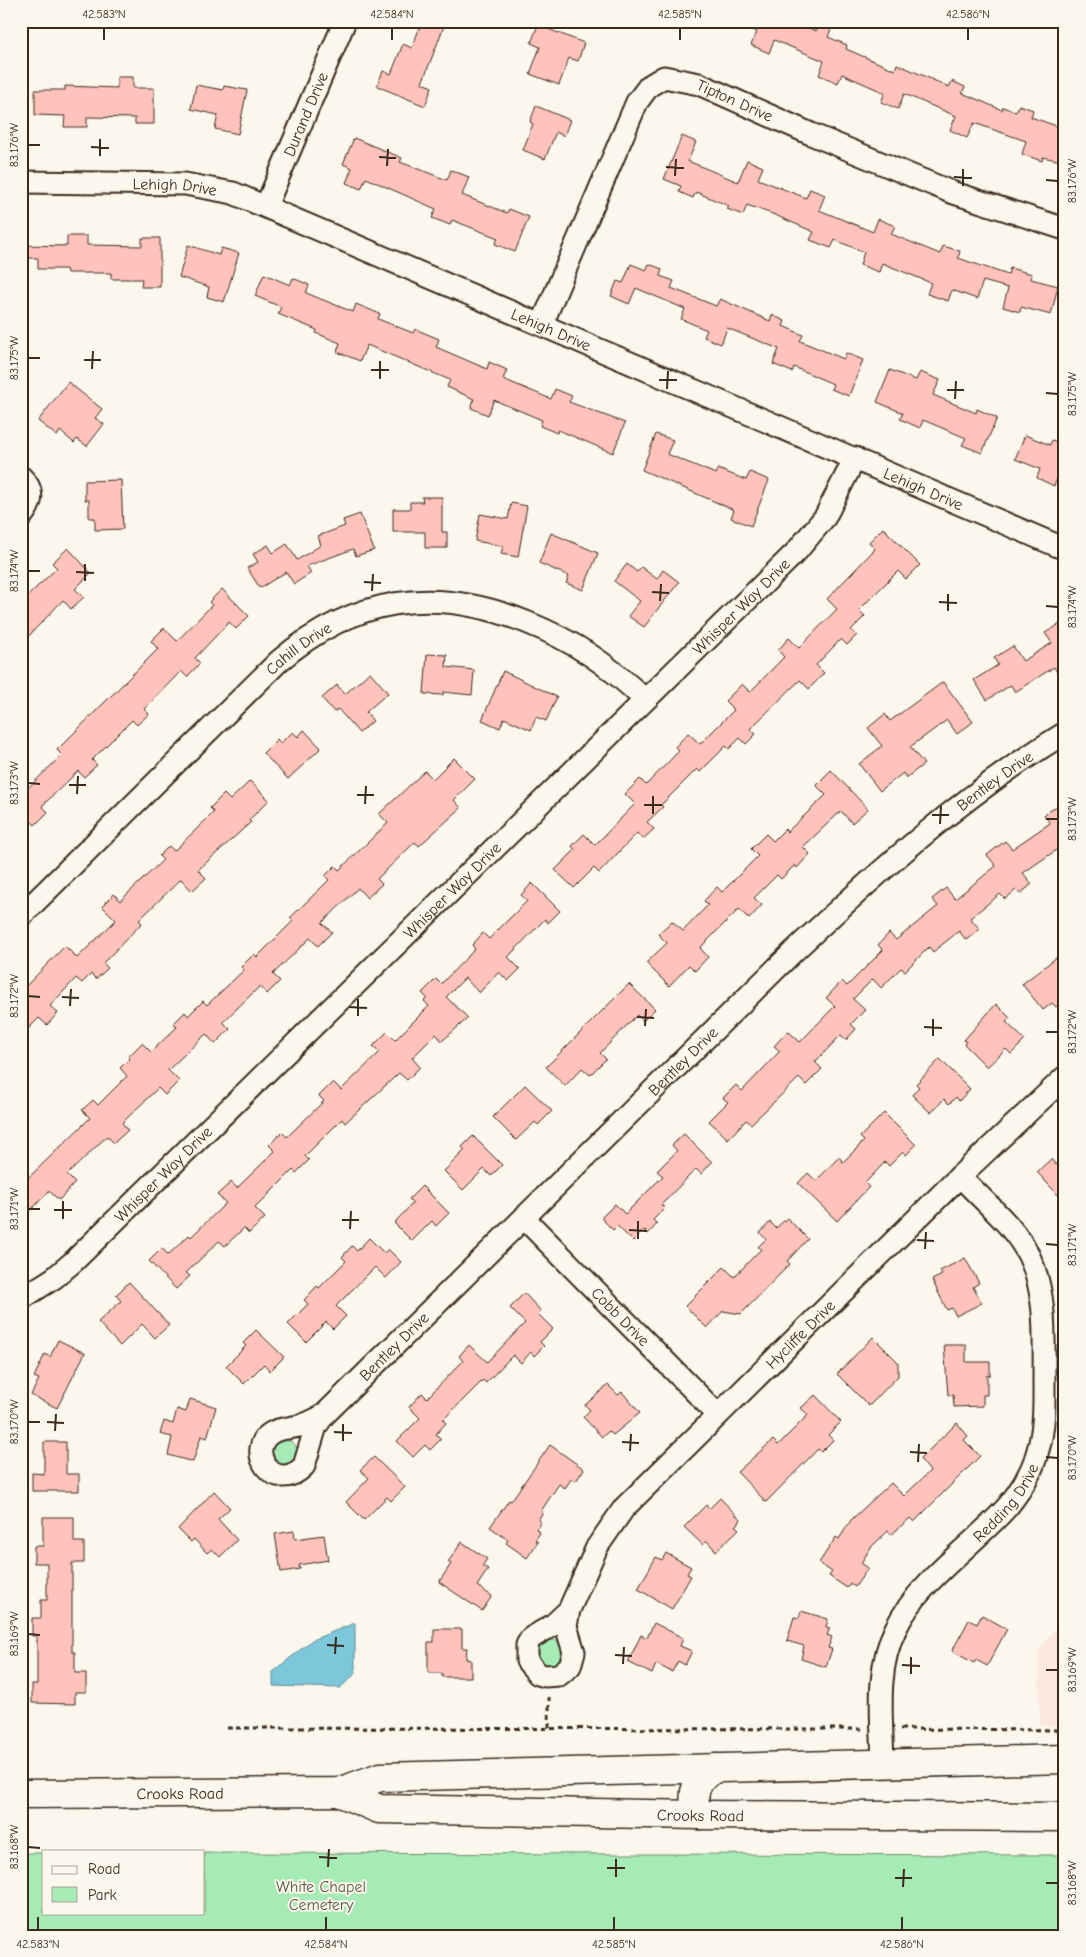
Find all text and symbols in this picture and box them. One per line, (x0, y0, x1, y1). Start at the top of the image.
text: 42.583°N (82, 7, 126, 21)
text: 42.584°N (370, 7, 414, 21)
text: 42.585°N (658, 7, 702, 21)
text: 42.586°N (946, 7, 990, 21)
street label: Durand Drive (280, 70, 332, 159)
street label: Tipton Drive (694, 76, 775, 126)
text: 83.176°W (7, 122, 21, 167)
text: 83.176°W (1065, 158, 1079, 203)
street label: Lehigh Drive (132, 175, 218, 200)
street label: Lehigh Drive (508, 305, 593, 355)
text: 83.175°W (7, 335, 21, 380)
text: 83.175°W (1065, 371, 1079, 416)
street label: Lehigh Drive (881, 464, 966, 514)
text: 83.174°W (7, 549, 21, 592)
street label: Whisper Way Drive (689, 555, 794, 658)
text: 83.174°W (1065, 585, 1079, 628)
street label: Cahill Drive (262, 619, 335, 679)
street label: Bentley Drive (953, 748, 1037, 815)
text: 83.173°W (7, 760, 21, 805)
text: 83.173°W (1065, 796, 1079, 841)
street label: Whisper Way Drive (400, 839, 505, 942)
text: 83.172°W (7, 973, 21, 1018)
text: 83.172°W (1065, 1009, 1079, 1054)
street label: Bentley Drive (645, 1024, 722, 1100)
street label: Whisper Way Drive (111, 1123, 216, 1226)
text: 83.171°W (7, 1187, 21, 1230)
text: 83.171°W (1065, 1223, 1079, 1266)
street label: Cobb Drive (587, 1284, 653, 1350)
street label: Hycliffe Drive (762, 1297, 839, 1373)
street label: Bentley Drive (356, 1309, 433, 1385)
text: 83.170°W (7, 1399, 21, 1445)
text: 83.170°W (1065, 1435, 1079, 1481)
street label: Redding Drive (970, 1461, 1043, 1546)
text: 83.169°W (7, 1611, 21, 1657)
text: 83.169°W (1065, 1647, 1079, 1693)
street label: Crooks Road (136, 1785, 224, 1803)
street label: Crooks Road (657, 1806, 744, 1825)
text: 83.168°W (7, 1824, 21, 1869)
legend (42, 1850, 205, 1914)
text: Road (88, 1860, 120, 1878)
text: 83.168°W (1065, 1860, 1079, 1905)
park label: White Chapel Cemetery (276, 1878, 366, 1914)
text: Park (88, 1886, 117, 1904)
text: 42.583°N (16, 1937, 60, 1951)
text: 42.584°N (304, 1937, 348, 1951)
text: 42.585°N (592, 1937, 636, 1951)
text: 42.586°N (880, 1937, 924, 1951)

